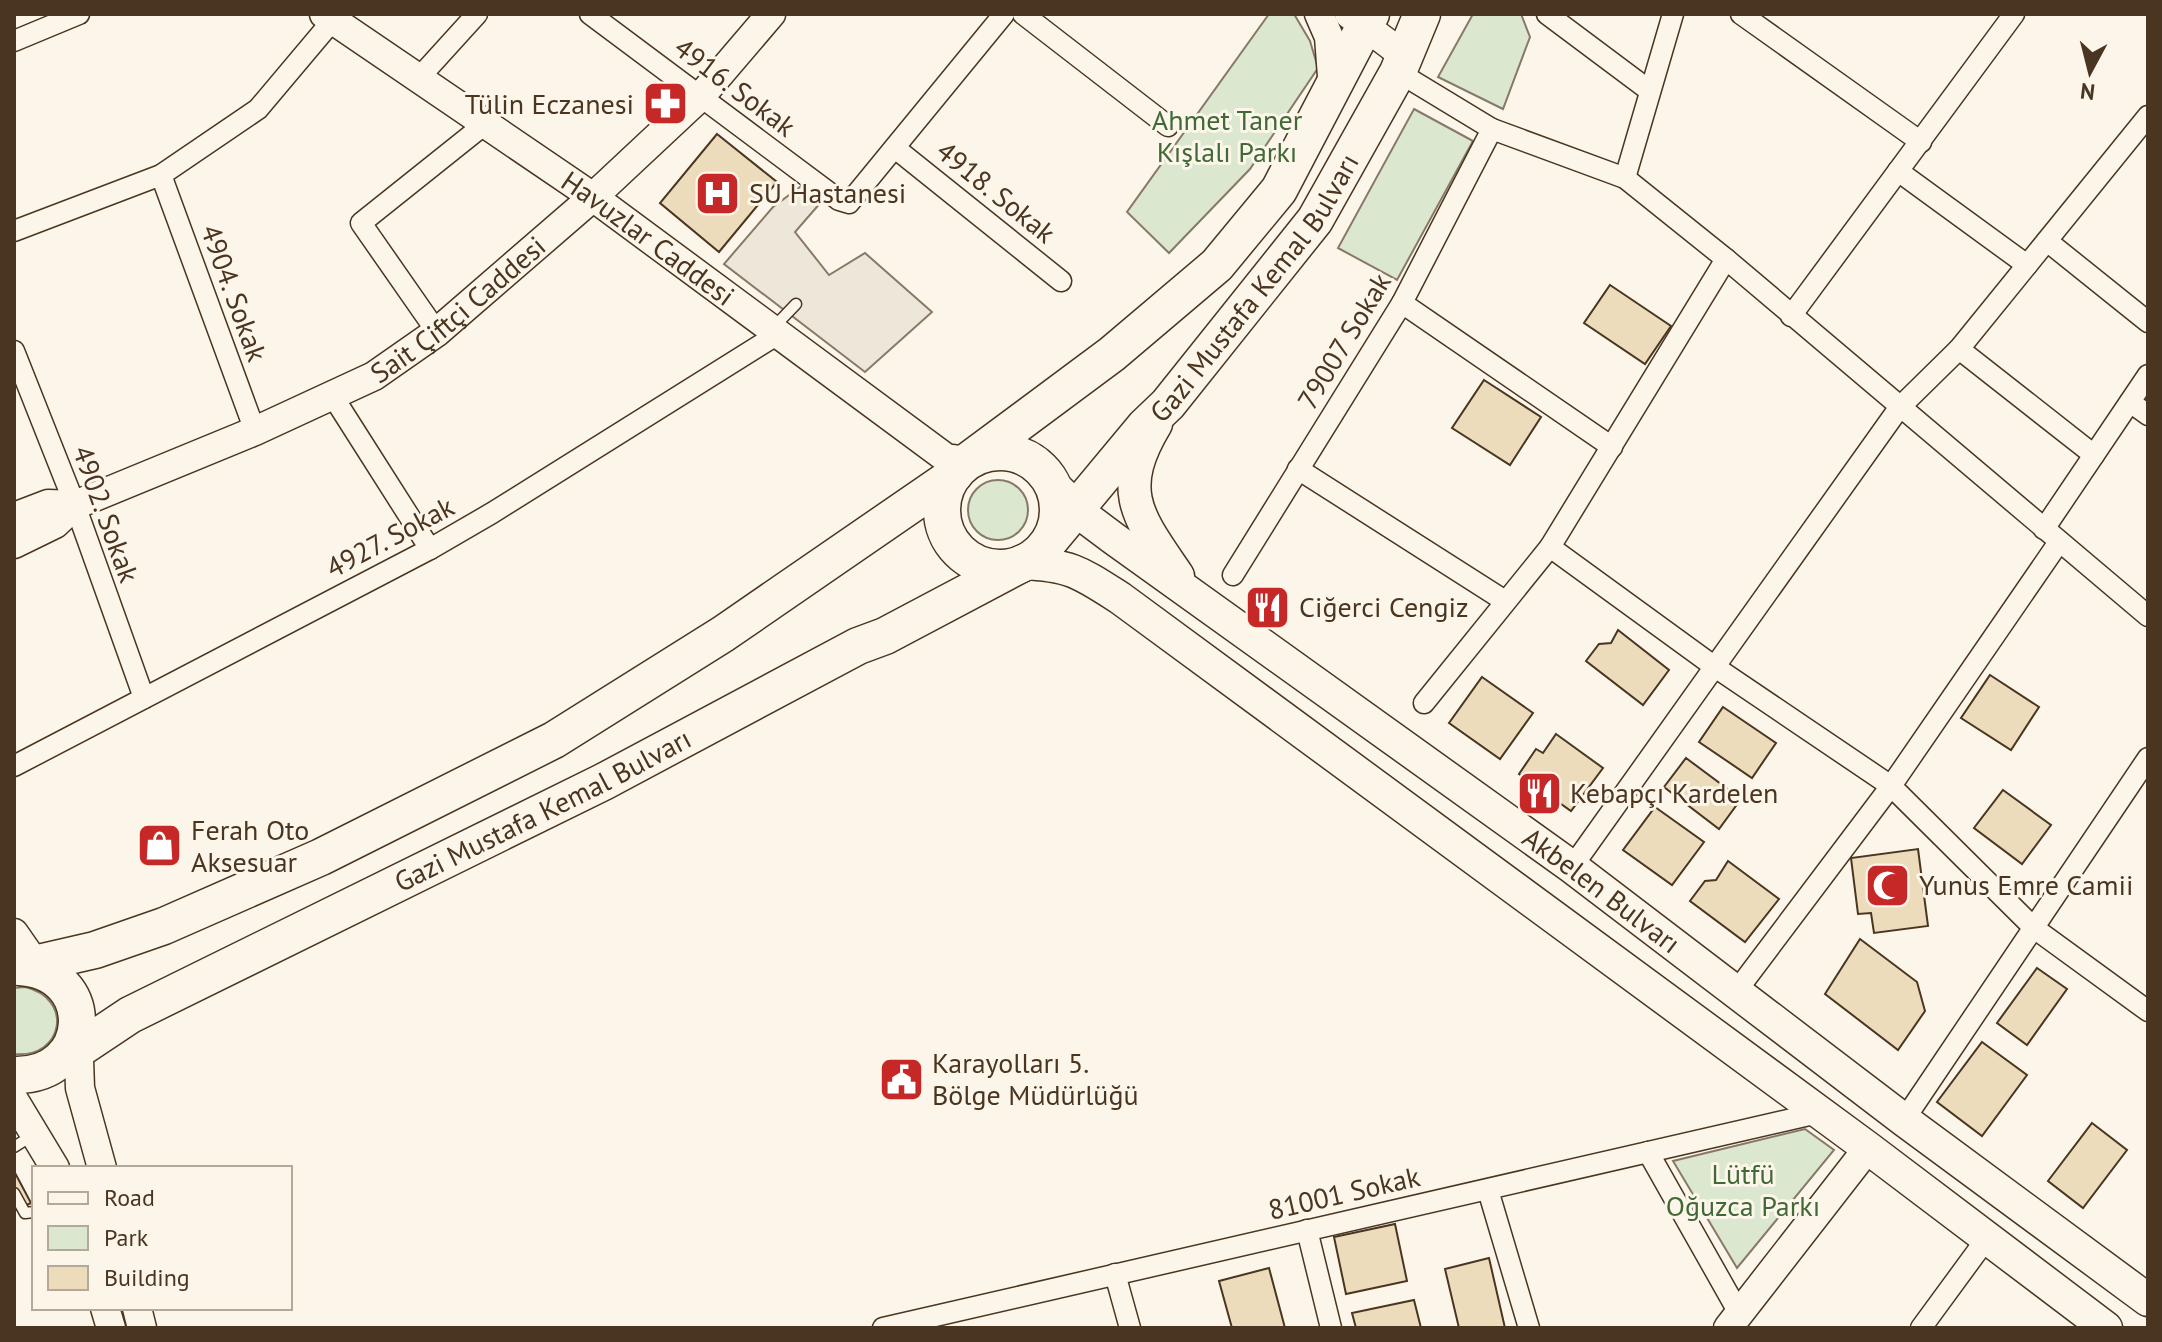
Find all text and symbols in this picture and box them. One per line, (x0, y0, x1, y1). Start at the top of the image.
street label: 4916. Sokak (667, 29, 804, 145)
north arrow (2050, 32, 2130, 112)
text: N (2079, 77, 2096, 107)
pharmacy icon: Tülin Eczanesi (641, 80, 689, 128)
place label: Tülin Eczanesi (465, 85, 634, 122)
park label: Ahmet Taner Kışlalı Parkı (1152, 101, 1303, 170)
street label: 4918. Sokak (929, 132, 1064, 251)
street label: Gazi Mustafa Kemal Bulvarı (1141, 147, 1367, 430)
street label: Havuzlar Caddesi (554, 162, 742, 314)
hospital icon: SU Hastanesi (694, 169, 742, 217)
place label: SU Hastanesi (749, 174, 906, 211)
street label: 4904. Sokak (193, 219, 276, 367)
street label: Sait Çiftçi Caddesi (363, 227, 553, 391)
street label: 79007 Sokak (1288, 265, 1399, 416)
street label: 4902. Sokak (65, 440, 148, 588)
street label: 4927. Sokak (319, 487, 461, 586)
restaurant icon: Ciğerci Cengiz (1244, 583, 1292, 631)
place label: Ciğerci Cengiz (1299, 588, 1469, 625)
street label: Gazi Mustafa Kemal Bulvarı (388, 719, 697, 900)
restaurant icon: Kebapçı Kardelen (1515, 769, 1563, 817)
place label: Kebapçı Kardelen (1570, 774, 1778, 811)
place label: Ferah Oto Aksesuar (191, 811, 309, 880)
street label: Akbelen Bulvarı (1516, 819, 1688, 961)
shop icon: Ferah Oto Aksesuar (136, 822, 184, 870)
mosque icon: Yunus Emre Camii (1864, 861, 1912, 909)
place label: Yunus Emre Camii (1919, 866, 2133, 903)
place label: Karayolları 5. Bölge Müdürlüğü (932, 1044, 1139, 1113)
public building icon: Karayolları 5. Bölge Müdürlüğü (877, 1055, 925, 1103)
park label: Lütfü Oğuzca Parkı (1666, 1155, 1820, 1224)
street label: 81001 Sokak (1265, 1157, 1424, 1228)
legend (32, 1166, 292, 1310)
text: Road (104, 1182, 155, 1213)
text: Park (104, 1222, 149, 1253)
text: Building (104, 1262, 190, 1293)

